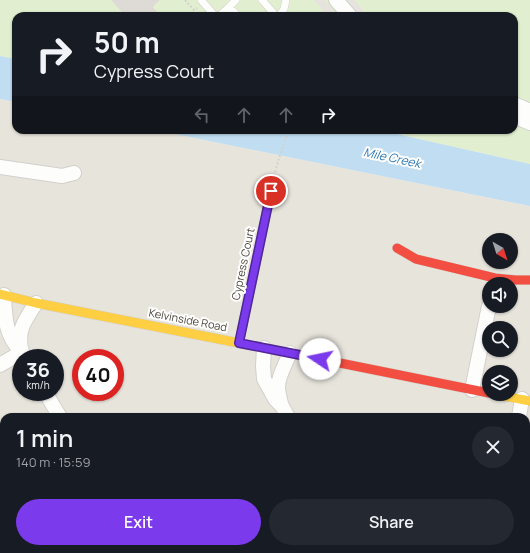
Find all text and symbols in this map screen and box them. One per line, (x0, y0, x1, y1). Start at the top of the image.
text: 50 m (94, 23, 160, 61)
icon: right (28, 28, 80, 80)
text: Cypress Court (94, 59, 214, 83)
icon: left (191, 104, 213, 126)
icon: ahead (233, 104, 255, 126)
icon: ahead (275, 104, 297, 126)
icon: right (317, 104, 339, 126)
water label: Mile Creek (362, 143, 424, 172)
pin (254, 174, 288, 208)
icon: arrive (260, 180, 282, 202)
street label: Cypress Court (228, 226, 257, 301)
north arrow (482, 233, 518, 269)
map controls (482, 233, 518, 401)
button: sound (482, 277, 518, 313)
street label: Kelvinside Road (148, 305, 228, 334)
button: search (482, 321, 518, 357)
position arrow (299, 338, 341, 380)
speed limit sign: 40 (72, 349, 124, 401)
text: 36 (26, 356, 50, 383)
button: layers (482, 365, 518, 401)
text: km/h (26, 378, 50, 392)
text: 1 min (16, 421, 73, 454)
button: close (472, 426, 514, 468)
text: 140 m · 15:59 (16, 453, 90, 471)
button: Exit (16, 499, 261, 545)
button: Share (269, 499, 514, 545)

